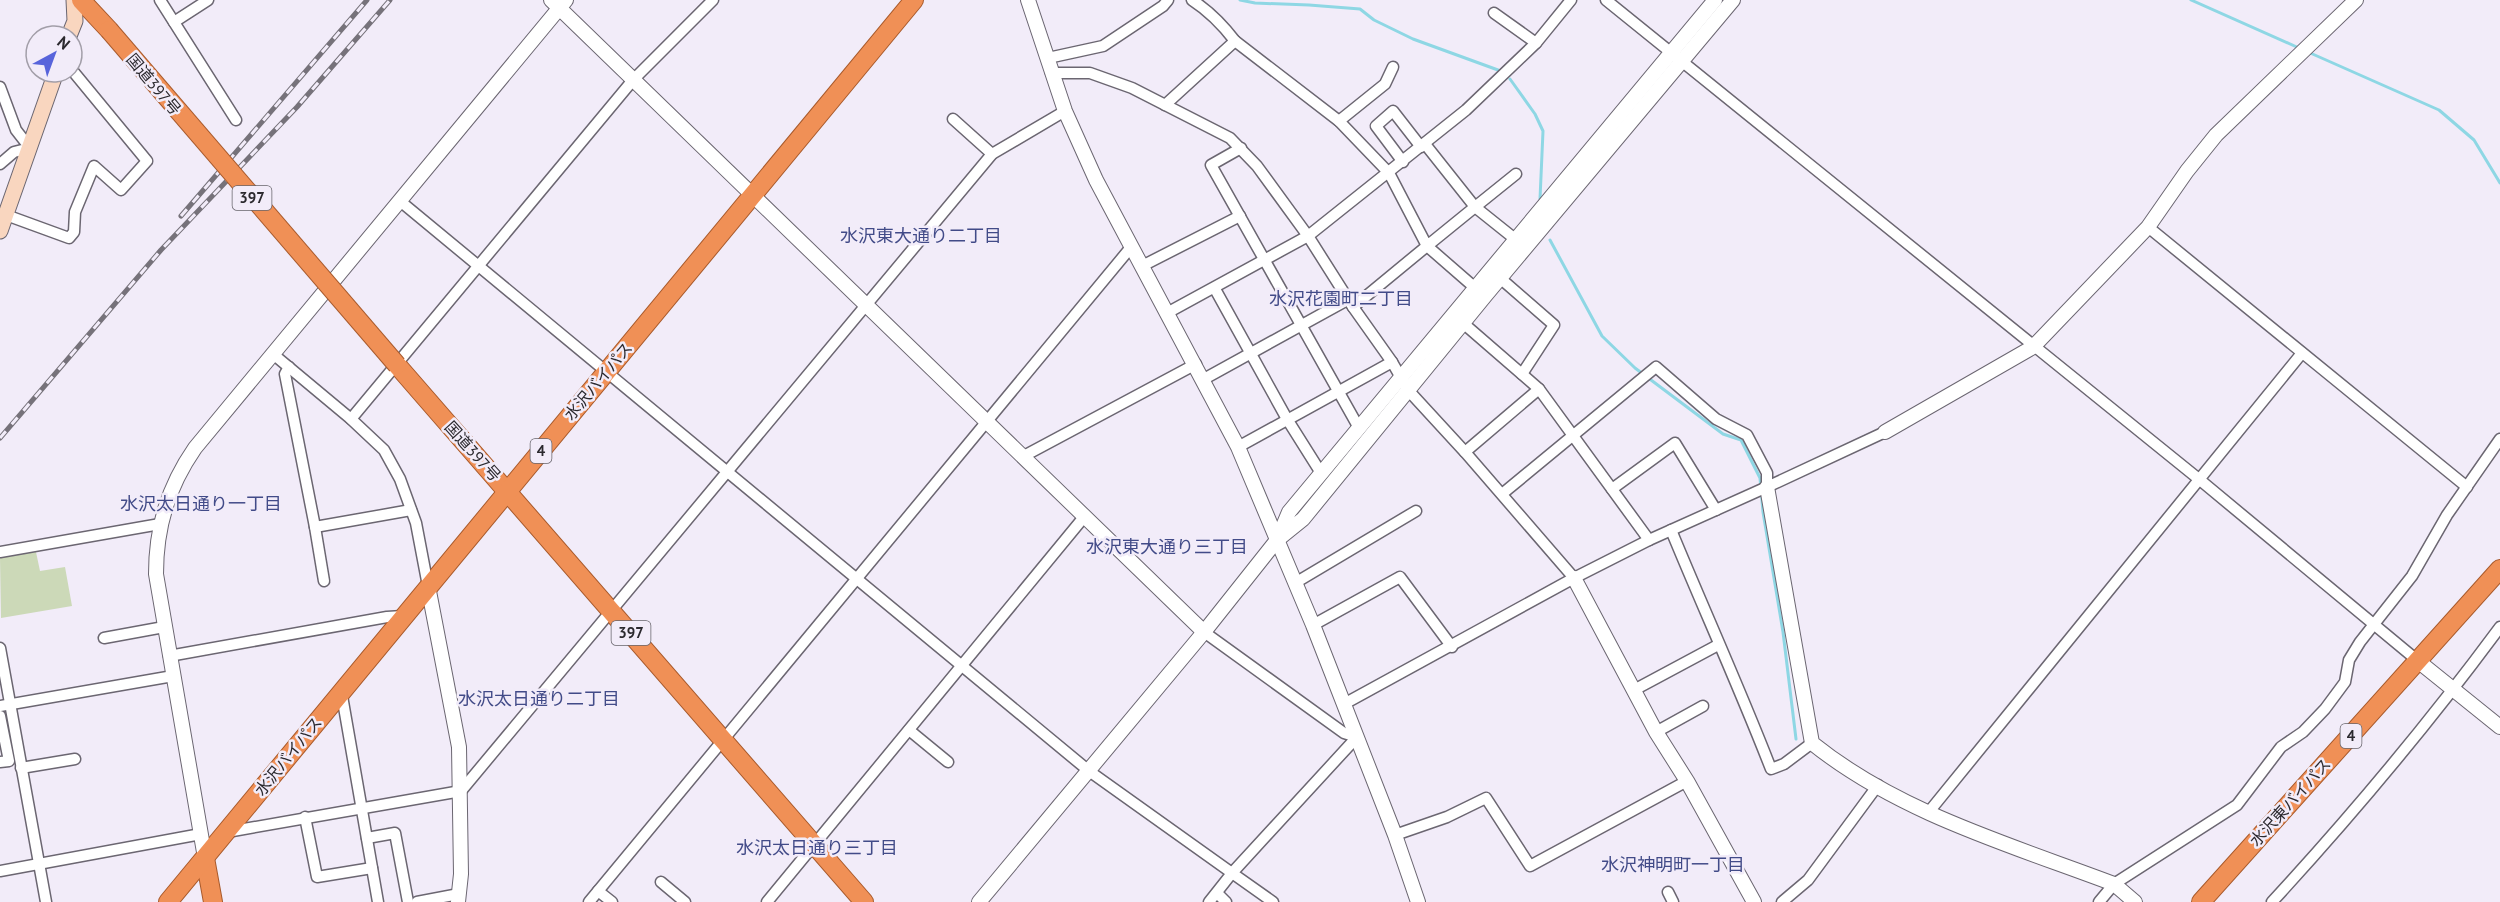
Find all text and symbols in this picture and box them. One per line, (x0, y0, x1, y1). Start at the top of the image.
north arrow (24, 24, 84, 84)
text: N (53, 32, 74, 54)
street label: 国道397号 (123, 49, 185, 119)
road number: 397 (232, 186, 272, 210)
district label: 水沢東大通り二丁目 (840, 224, 1002, 247)
district label: 水沢花園町二丁目 (1269, 287, 1413, 310)
street label: 水沢バイパス (560, 338, 636, 424)
street label: 国道397号 (441, 417, 505, 485)
road number: 4 (530, 439, 552, 463)
district label: 水沢太日通り一丁目 (120, 492, 282, 515)
district label: 水沢東大通り三丁目 (1086, 535, 1248, 558)
road number: 397 (612, 621, 650, 645)
district label: 水沢太日通り二丁目 (458, 687, 620, 710)
street label: 水沢バイパス (250, 713, 326, 799)
road number: 4 (2340, 724, 2362, 748)
street label: 水沢東バイパス (2245, 754, 2335, 850)
district label: 水沢太日通り三丁目 (736, 836, 898, 859)
district label: 水沢神明町一丁目 (1601, 853, 1745, 876)

